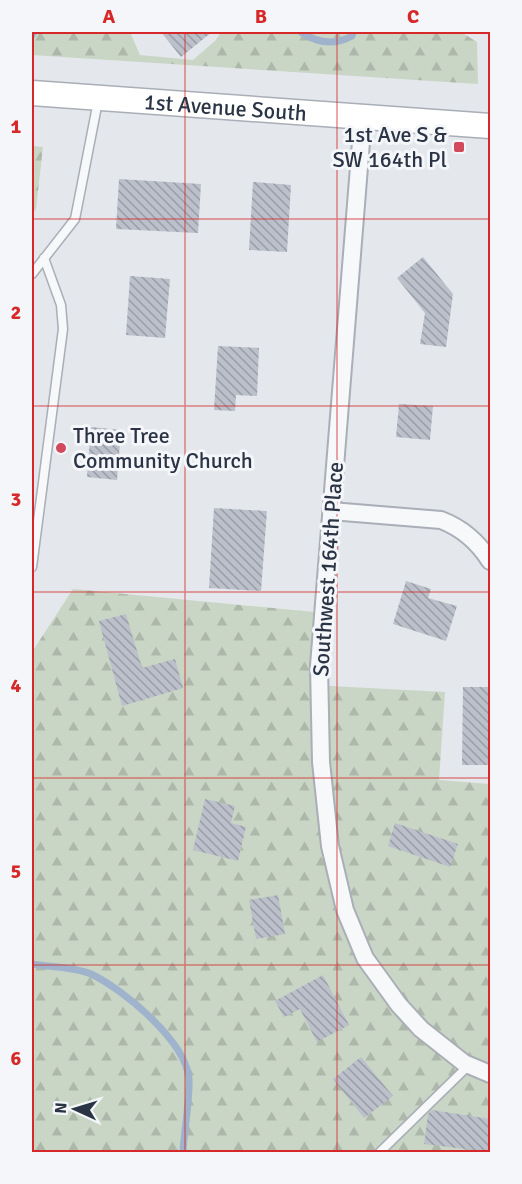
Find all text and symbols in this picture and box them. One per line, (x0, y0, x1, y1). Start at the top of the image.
text: A (103, 4, 116, 29)
text: B (255, 4, 267, 29)
text: C (407, 4, 419, 29)
street label: 1st Avenue South (143, 88, 308, 126)
text: 1 (11, 114, 22, 139)
place label: 1st Ave S & SW 164th Pl (333, 121, 447, 173)
marker: 1st Ave S & SW 164th Pl (452, 140, 466, 154)
text: 2 (11, 300, 21, 325)
place label: Three Tree Community Church (73, 422, 253, 474)
marker: Three Tree Community Church (54, 441, 68, 455)
street label: Southwest 164th Place (307, 461, 349, 677)
text: 3 (11, 487, 21, 512)
text: 4 (11, 673, 22, 698)
text: 5 (11, 859, 21, 884)
text: 6 (11, 1046, 22, 1071)
north arrow (45, 1079, 105, 1139)
text: N (51, 1102, 71, 1114)

